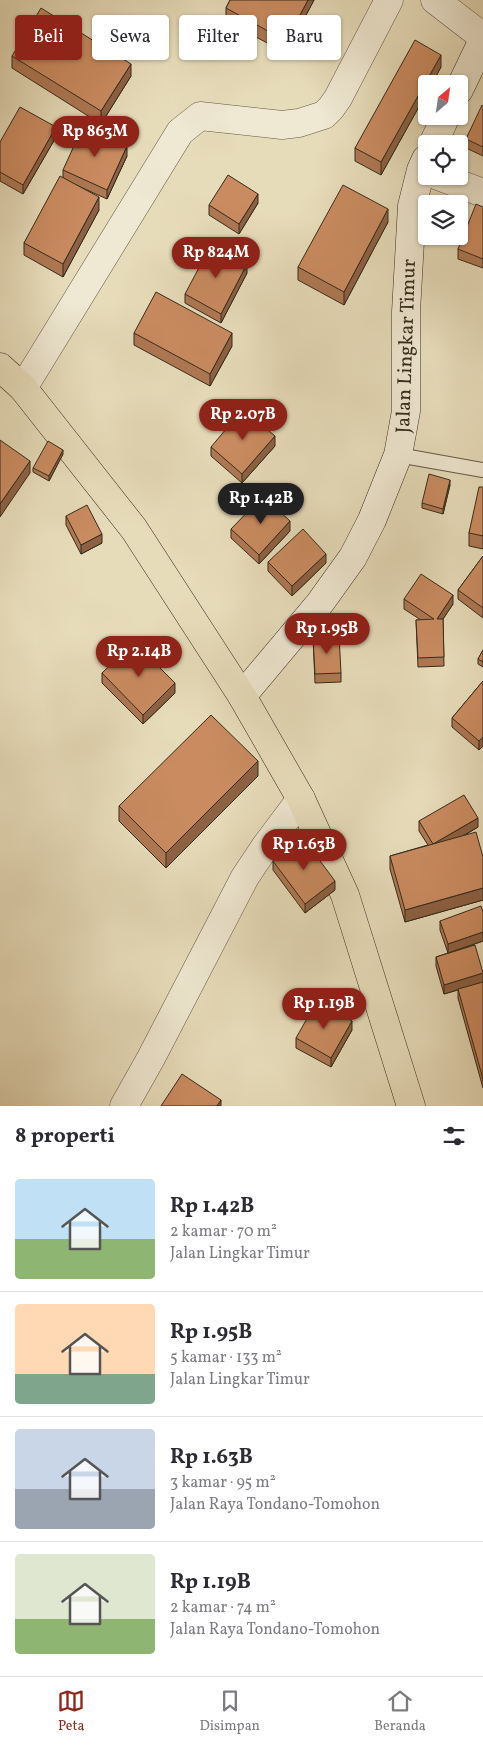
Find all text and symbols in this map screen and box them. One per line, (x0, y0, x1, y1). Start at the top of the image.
chip: Beli (15, 15, 82, 60)
chip: Sewa (92, 15, 169, 60)
chip: Filter (179, 15, 257, 60)
chip: Baru (267, 15, 341, 60)
north arrow (418, 75, 468, 125)
map controls (418, 75, 468, 245)
pin: Rp 863M (49, 116, 141, 158)
text: Rp 863M (62, 121, 128, 143)
button: locate (418, 135, 468, 185)
button: layers (418, 195, 468, 245)
pin: Rp 824M (170, 236, 262, 279)
text: Rp 824M (183, 242, 249, 264)
street label: Jalan Lingkar Timur (390, 258, 424, 434)
pin: Rp 2.07B (191, 398, 295, 441)
text: Rp 2.07B (210, 404, 276, 426)
pin: Rp 1.42B (209, 482, 313, 525)
text: Rp 1.42B (229, 488, 293, 510)
pin: Rp 1.95B (275, 612, 379, 655)
text: Rp 1.95B (296, 618, 358, 640)
pin: Rp 2.14B (87, 636, 191, 678)
text: Rp 2.14B (107, 641, 171, 663)
pin: Rp 1.63B (252, 828, 356, 871)
text: Rp 1.63B (272, 834, 336, 856)
pin: Rp 1.19B (272, 988, 376, 1030)
text: Rp 1.19B (293, 993, 355, 1015)
text: 8 properti (15, 1122, 115, 1151)
icon: filters (440, 1122, 468, 1150)
text: Rp 1.42B (170, 1192, 254, 1221)
icon: home (55, 1199, 115, 1259)
text: 2 kamar · 70 m² (170, 1221, 277, 1243)
text: Jalan Lingkar Timur (170, 1243, 310, 1265)
text: Rp 1.95B (170, 1318, 252, 1347)
icon: home (55, 1324, 115, 1384)
text: 5 kamar · 133 m² (170, 1347, 282, 1369)
text: Jalan Lingkar Timur (170, 1369, 310, 1391)
text: Rp 1.63B (170, 1443, 253, 1472)
icon: home (55, 1449, 115, 1509)
text: 3 kamar · 95 m² (170, 1472, 276, 1494)
text: Jalan Raya Tondano-Tomohon (170, 1494, 380, 1516)
text: Rp 1.19B (170, 1568, 251, 1597)
icon: home (55, 1574, 115, 1634)
text: 2 kamar · 74 m² (170, 1597, 276, 1619)
text: Jalan Raya Tondano-Tomohon (170, 1619, 380, 1641)
tab: Peta (57, 1687, 85, 1736)
tab: Disimpan (200, 1687, 260, 1736)
tab: Beranda (374, 1687, 426, 1736)

